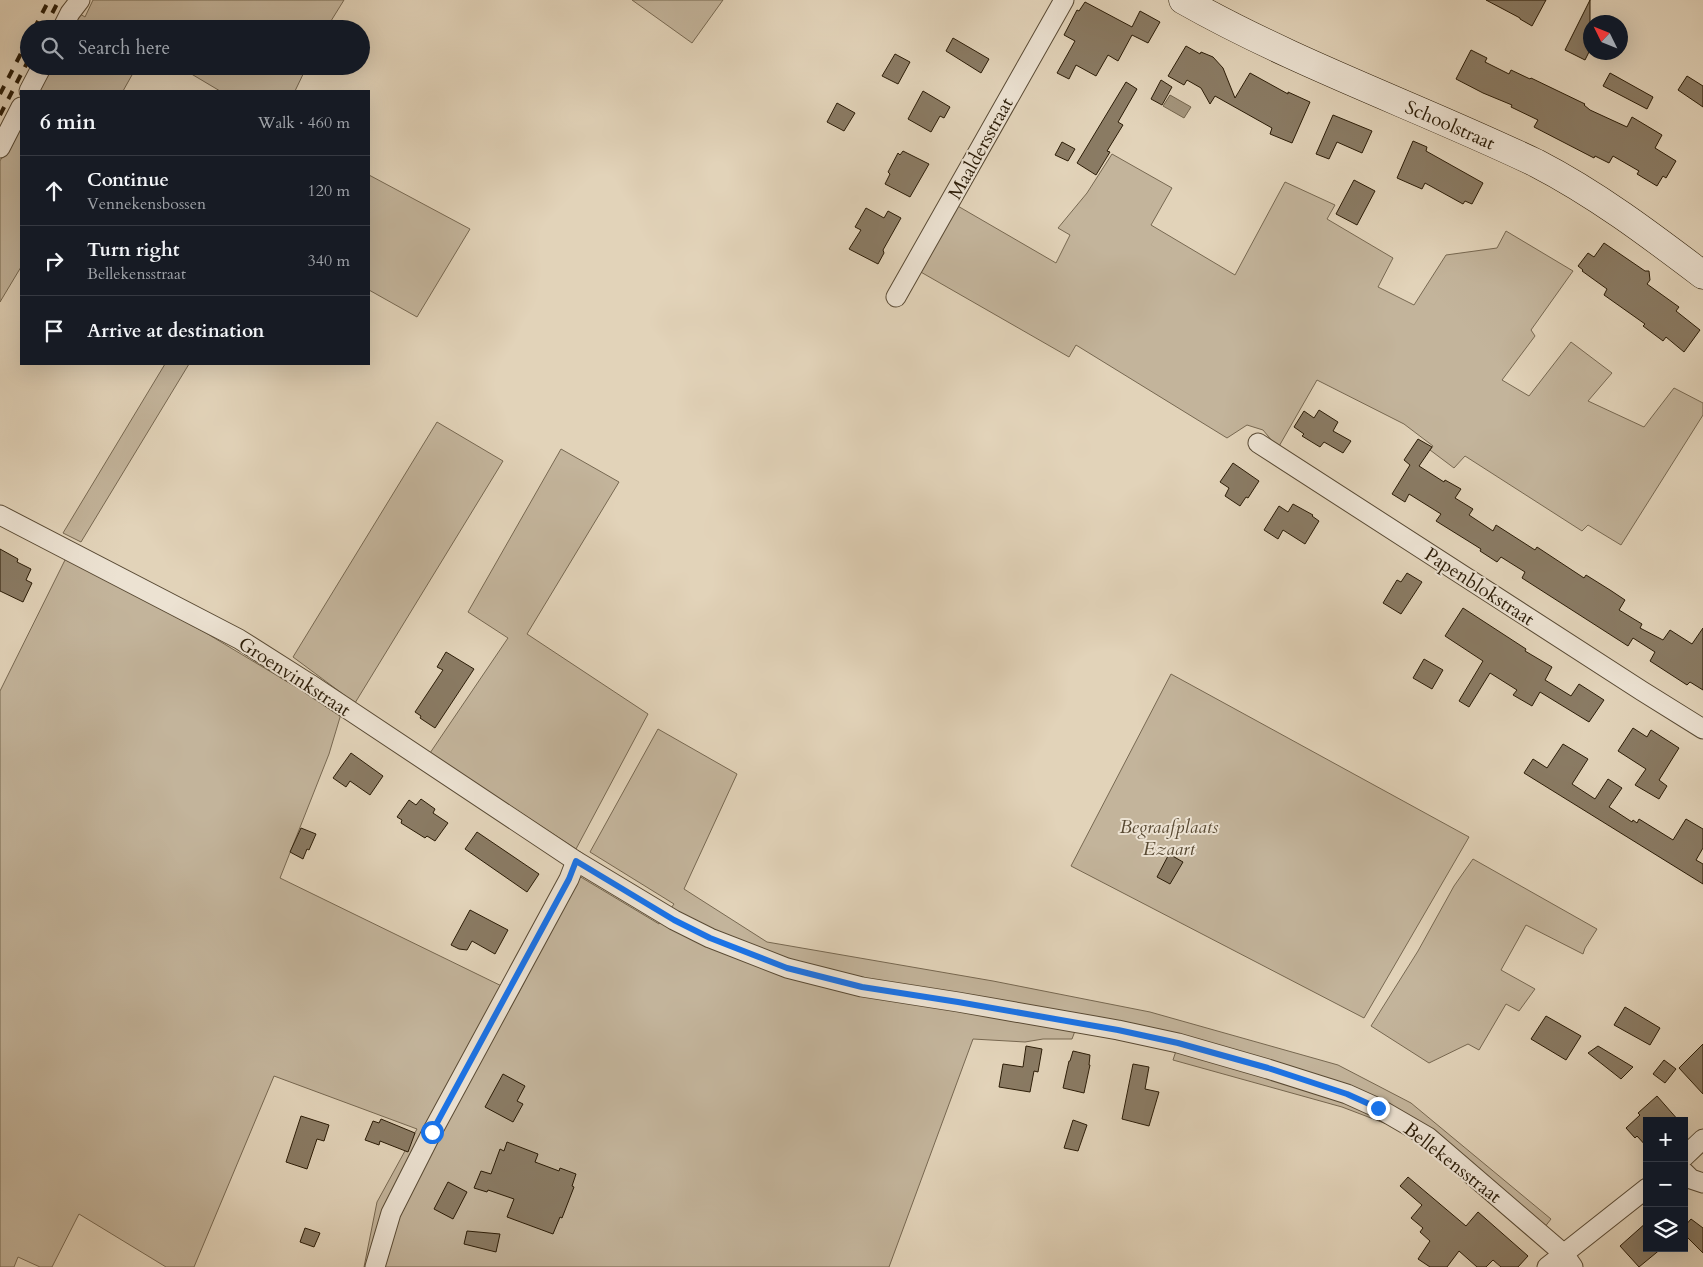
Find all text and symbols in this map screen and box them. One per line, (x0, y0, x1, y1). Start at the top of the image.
north arrow (1583, 15, 1628, 60)
search box (20, 20, 370, 75)
icon: search (38, 34, 66, 62)
text: Search here (78, 35, 170, 61)
street label: Maaldersstraat (942, 93, 1020, 204)
street label: Schoolstraat (1401, 94, 1499, 156)
text: 6 min (40, 108, 96, 137)
text: Walk · 460 m (258, 112, 350, 134)
text: Continue (87, 167, 169, 193)
icon: ahead (40, 177, 68, 205)
text: 120 m (308, 180, 350, 202)
text: Vennekensbossen (87, 193, 206, 215)
text: Turn right (87, 237, 179, 263)
icon: right (40, 247, 68, 275)
text: 340 m (308, 250, 350, 272)
text: Bellekensstraat (87, 263, 186, 285)
icon: arrive (40, 317, 68, 345)
text: Arrive at destination (87, 318, 264, 344)
street label: Papenblokstraat (1419, 542, 1539, 632)
street label: Groenvinkstraat (233, 631, 356, 723)
park label: Begraafplaats Ezaart (1119, 814, 1219, 862)
route end (1367, 1097, 1390, 1120)
street label: Bellekensstraat (1398, 1116, 1507, 1209)
map controls (1643, 1117, 1688, 1252)
button: + (1643, 1117, 1688, 1162)
route start (421, 1121, 444, 1144)
button: − (1643, 1162, 1688, 1207)
button: layers (1643, 1207, 1688, 1252)

